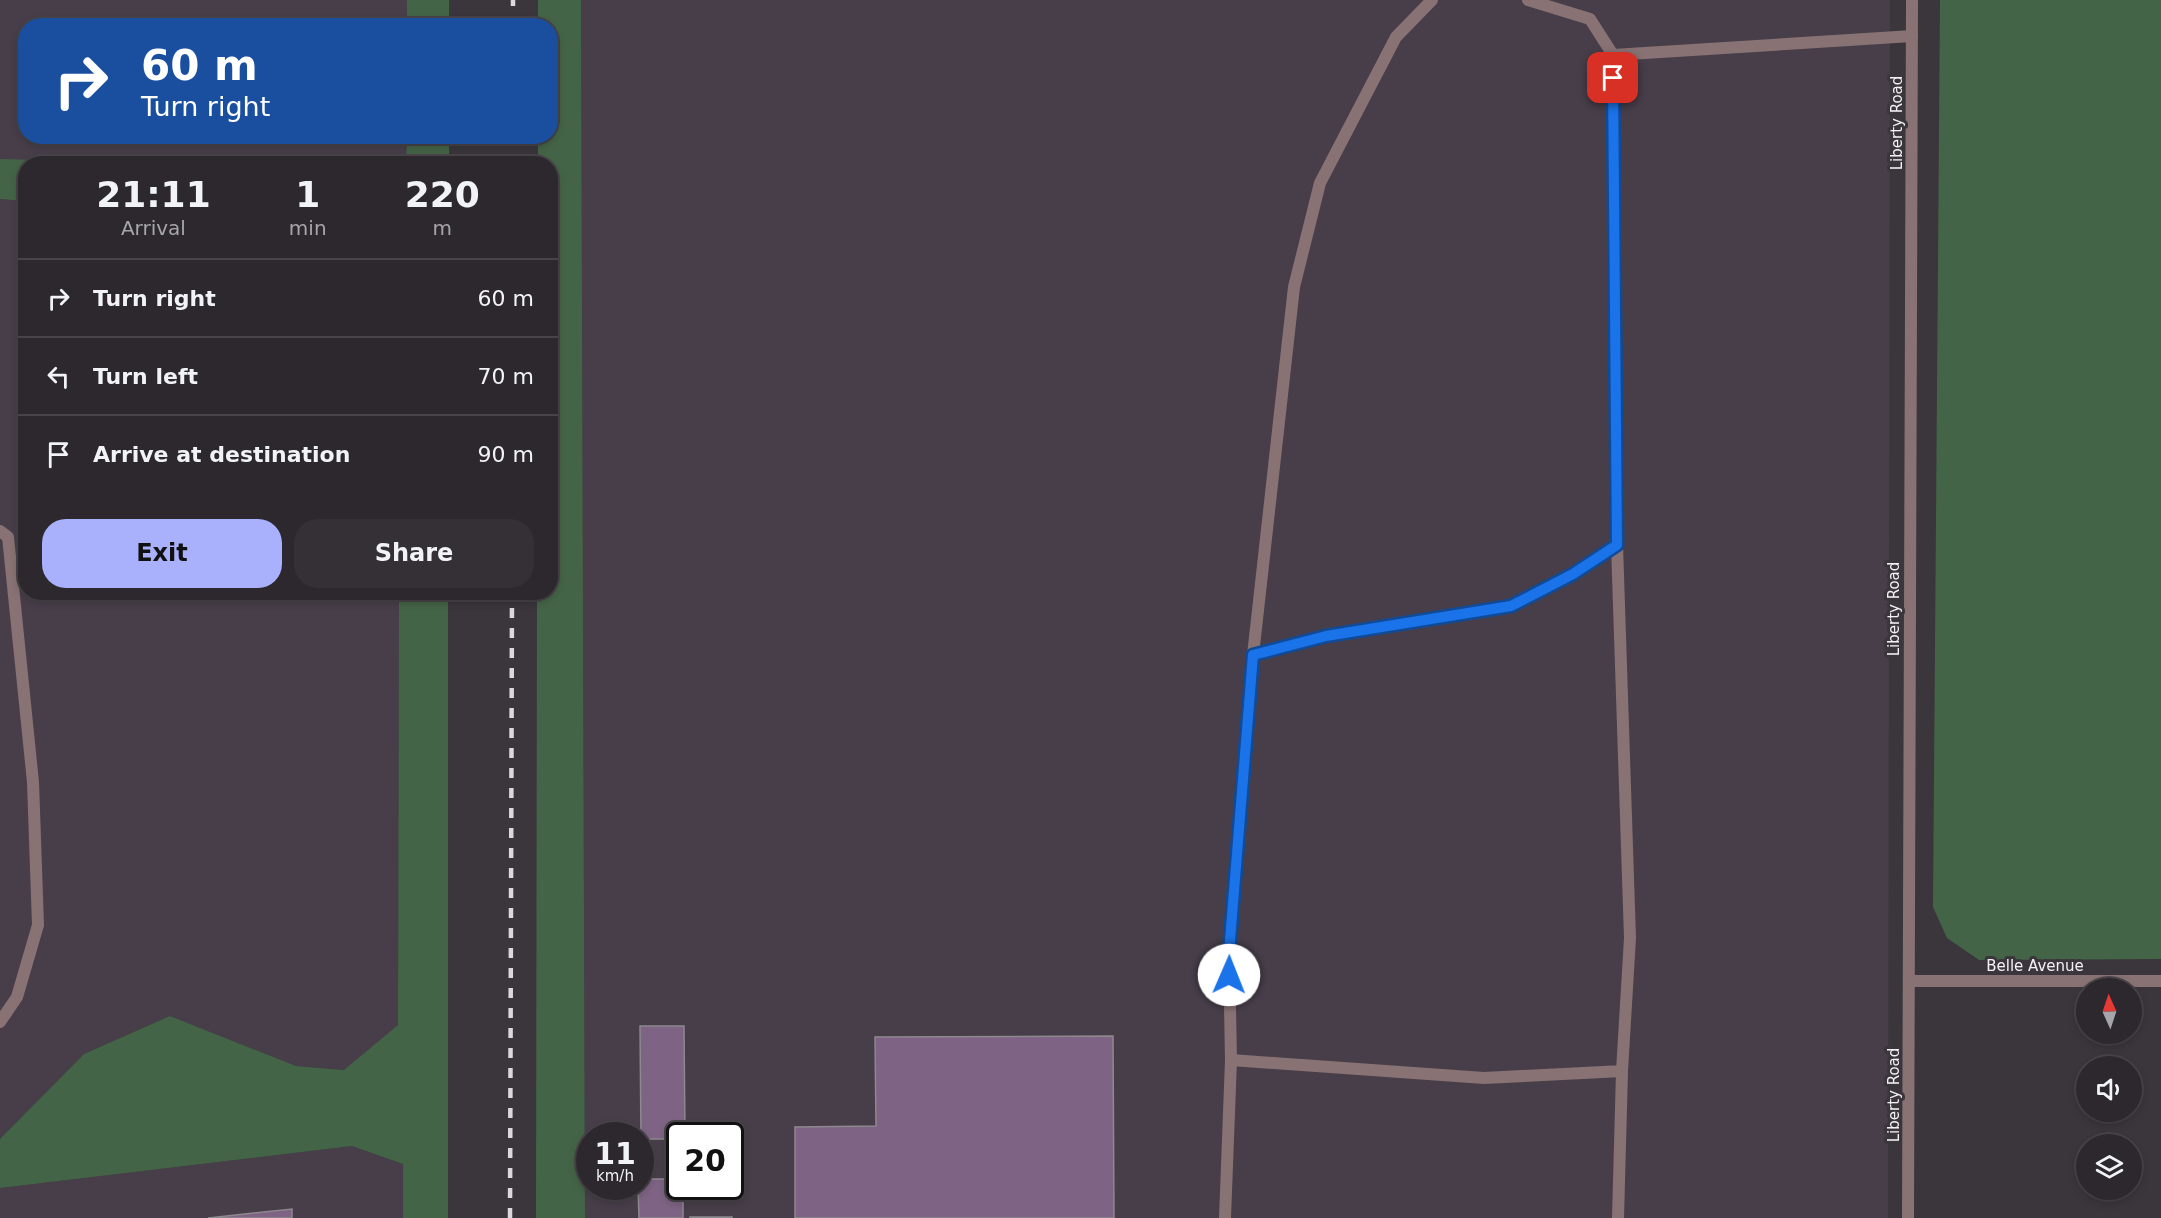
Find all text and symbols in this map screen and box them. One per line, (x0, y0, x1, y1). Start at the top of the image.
text: 60 m (141, 41, 258, 90)
icon: right (42, 42, 120, 120)
pin (1587, 52, 1638, 103)
icon: arrive (1596, 61, 1629, 94)
street label: Liberty Road (1888, 76, 1906, 170)
text: Turn right (141, 91, 270, 122)
text: 21:11 (96, 174, 211, 215)
text: 1 (295, 174, 320, 215)
text: 220 (405, 174, 480, 215)
text: Arrival (121, 216, 186, 240)
text: min (289, 216, 327, 240)
text: m (433, 216, 452, 240)
icon: right (42, 282, 75, 315)
text: Turn right (93, 286, 216, 311)
text: 60 m (478, 286, 534, 311)
icon: left (42, 360, 75, 393)
text: Turn left (93, 364, 198, 389)
text: 70 m (478, 364, 534, 389)
icon: arrive (42, 438, 75, 471)
text: Arrive at destination (93, 442, 350, 467)
text: 90 m (478, 442, 534, 467)
button: Exit (42, 519, 282, 588)
button: Share (294, 519, 534, 588)
street label: Liberty Road (1885, 562, 1903, 656)
position arrow (1197, 943, 1261, 1007)
street label: Belle Avenue (1986, 957, 2084, 975)
north arrow (2076, 978, 2142, 1044)
map controls (2076, 978, 2142, 1200)
street label: Liberty Road (1885, 1048, 1903, 1142)
button: sound (2076, 1056, 2142, 1122)
speed limit sign: 20 (666, 1122, 744, 1200)
button: layers (2076, 1134, 2142, 1200)
text: 11 (594, 1136, 636, 1171)
text: km/h (596, 1167, 634, 1185)

